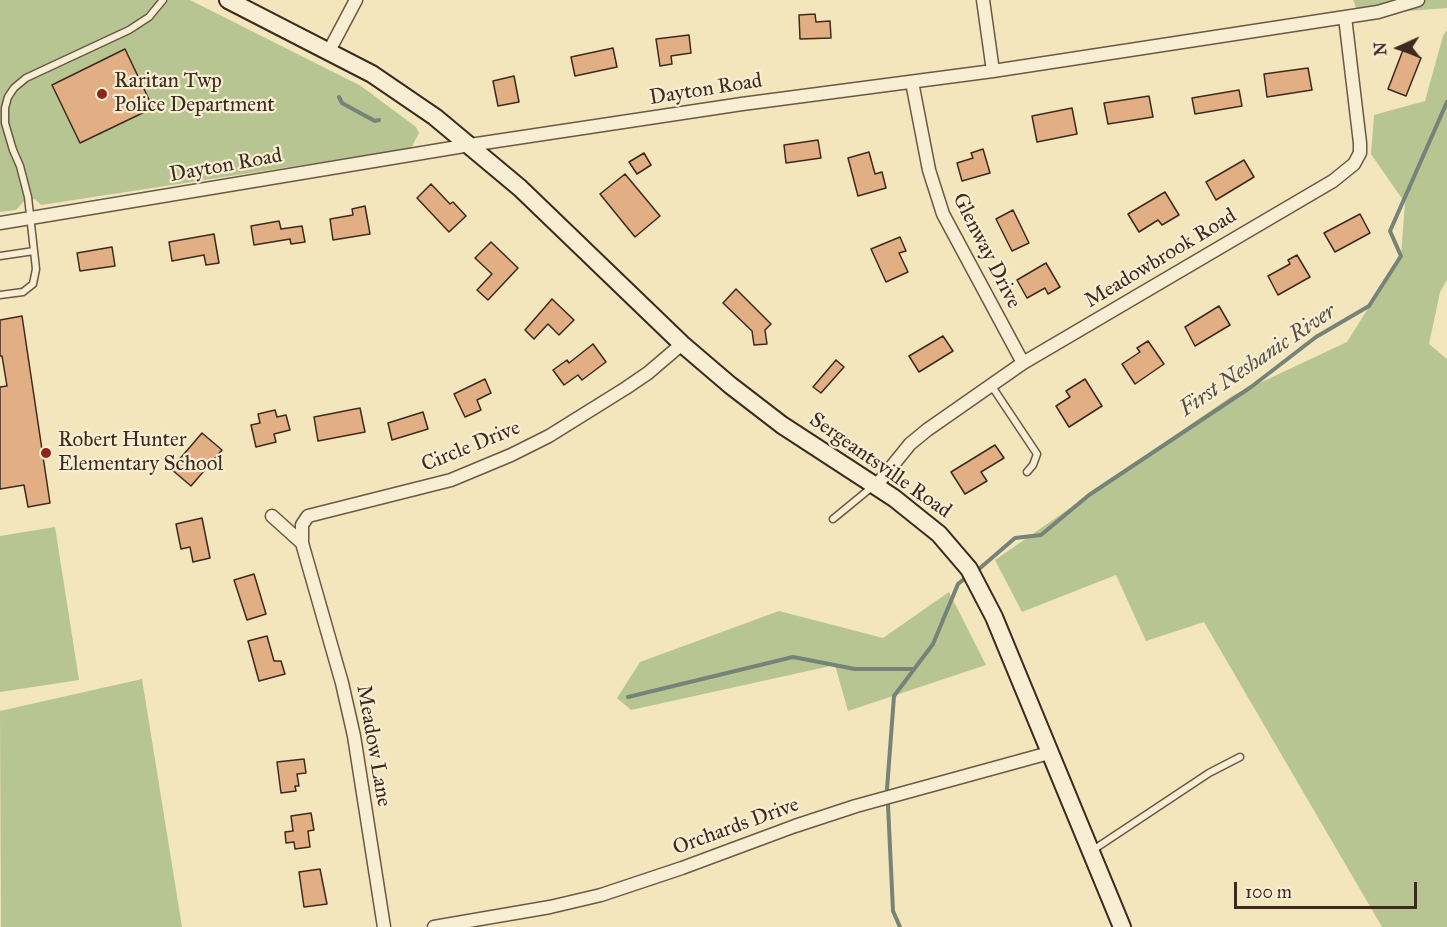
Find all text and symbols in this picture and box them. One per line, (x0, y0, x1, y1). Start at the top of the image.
north arrow (1369, 18, 1429, 78)
text: N (1371, 42, 1390, 56)
place label: Raritan Twp Police Department (114, 69, 275, 119)
street label: Dayton Road (648, 69, 764, 111)
marker: Raritan Twp Police Department (95, 87, 109, 101)
street label: Dayton Road (168, 144, 284, 188)
street label: Glenway Drive (946, 189, 1026, 313)
street label: Meadowbrook Road (1081, 204, 1241, 314)
water label: First Neshanic River (1175, 299, 1341, 423)
street label: Sergeantsville Road (804, 408, 956, 524)
street label: Circle Drive (418, 416, 524, 478)
place label: Robert Hunter Elementary School (58, 428, 223, 478)
marker: Robert Hunter Elementary School (39, 446, 53, 460)
street label: Meadow Lane (350, 683, 396, 809)
street label: Orchards Drive (670, 793, 802, 861)
scale bar (1237, 870, 1420, 908)
text: 100 m (1245, 881, 1292, 903)

